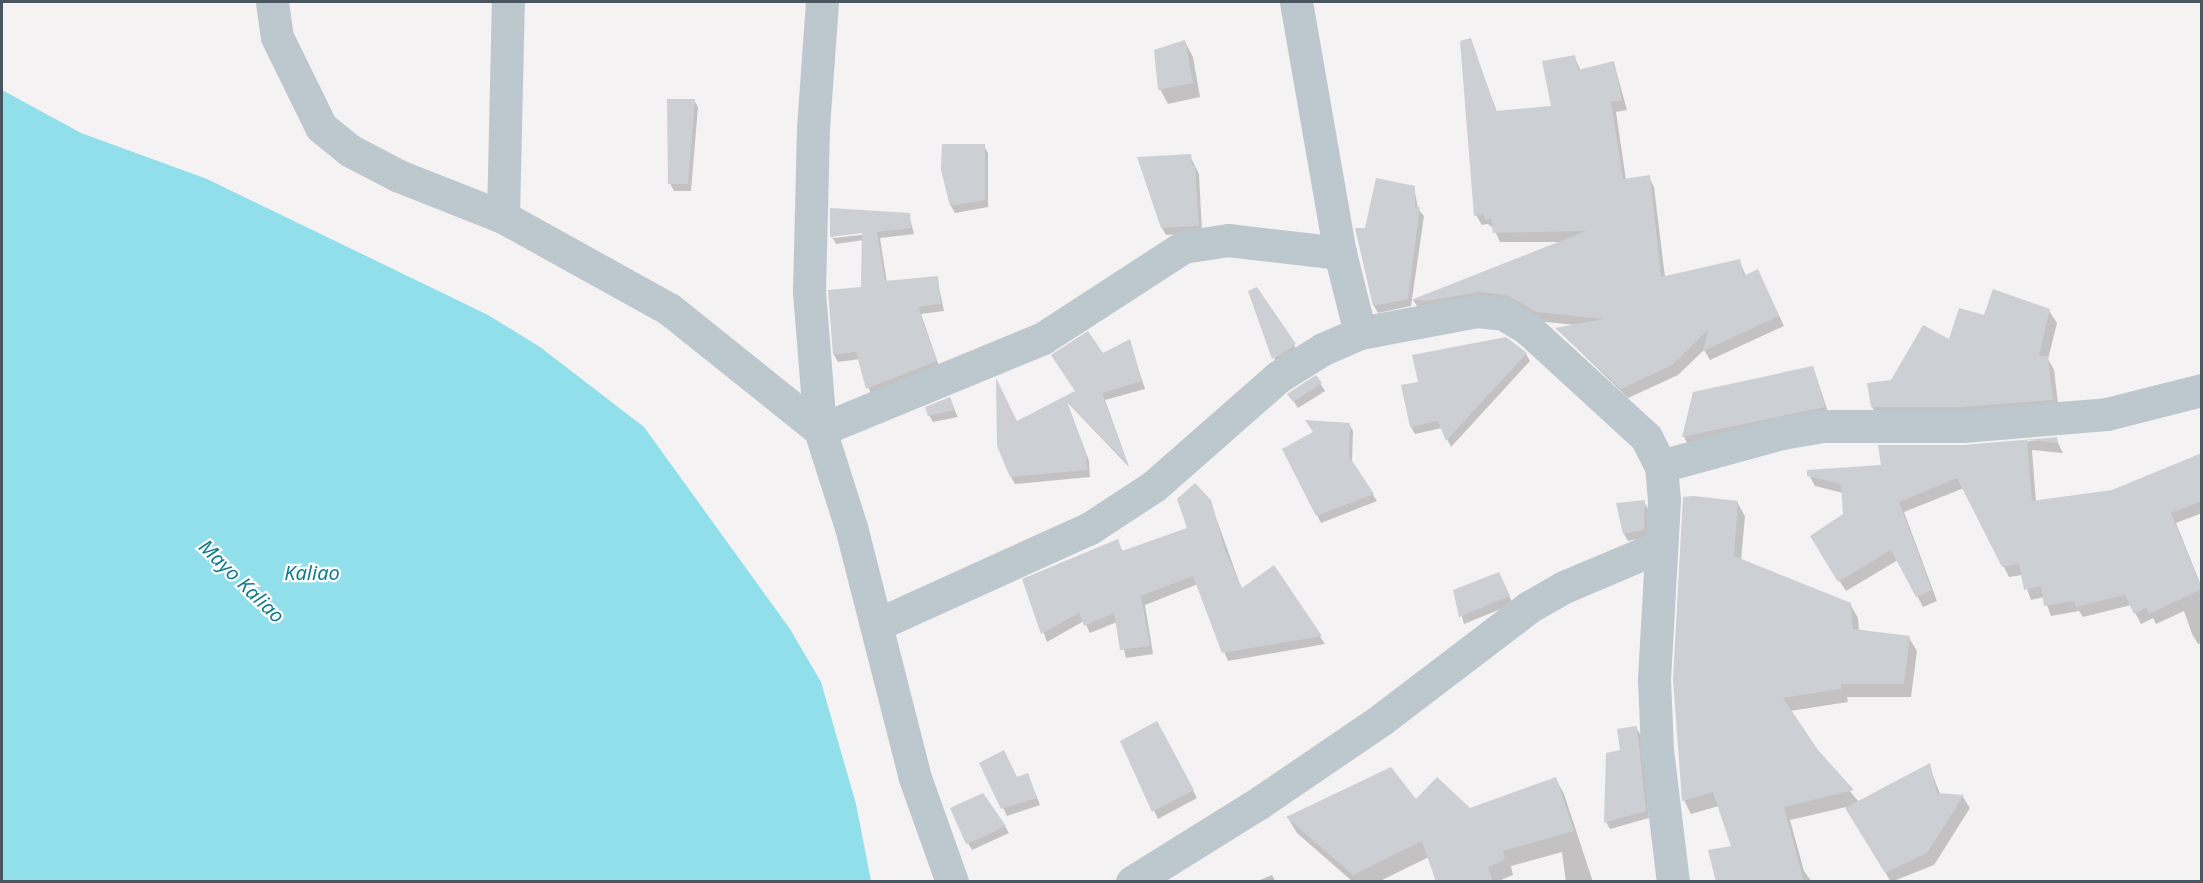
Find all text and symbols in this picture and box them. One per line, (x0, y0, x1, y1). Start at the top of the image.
water label: Mayo Kaliao (194, 534, 290, 628)
water label: Kaliao (284, 560, 340, 584)

